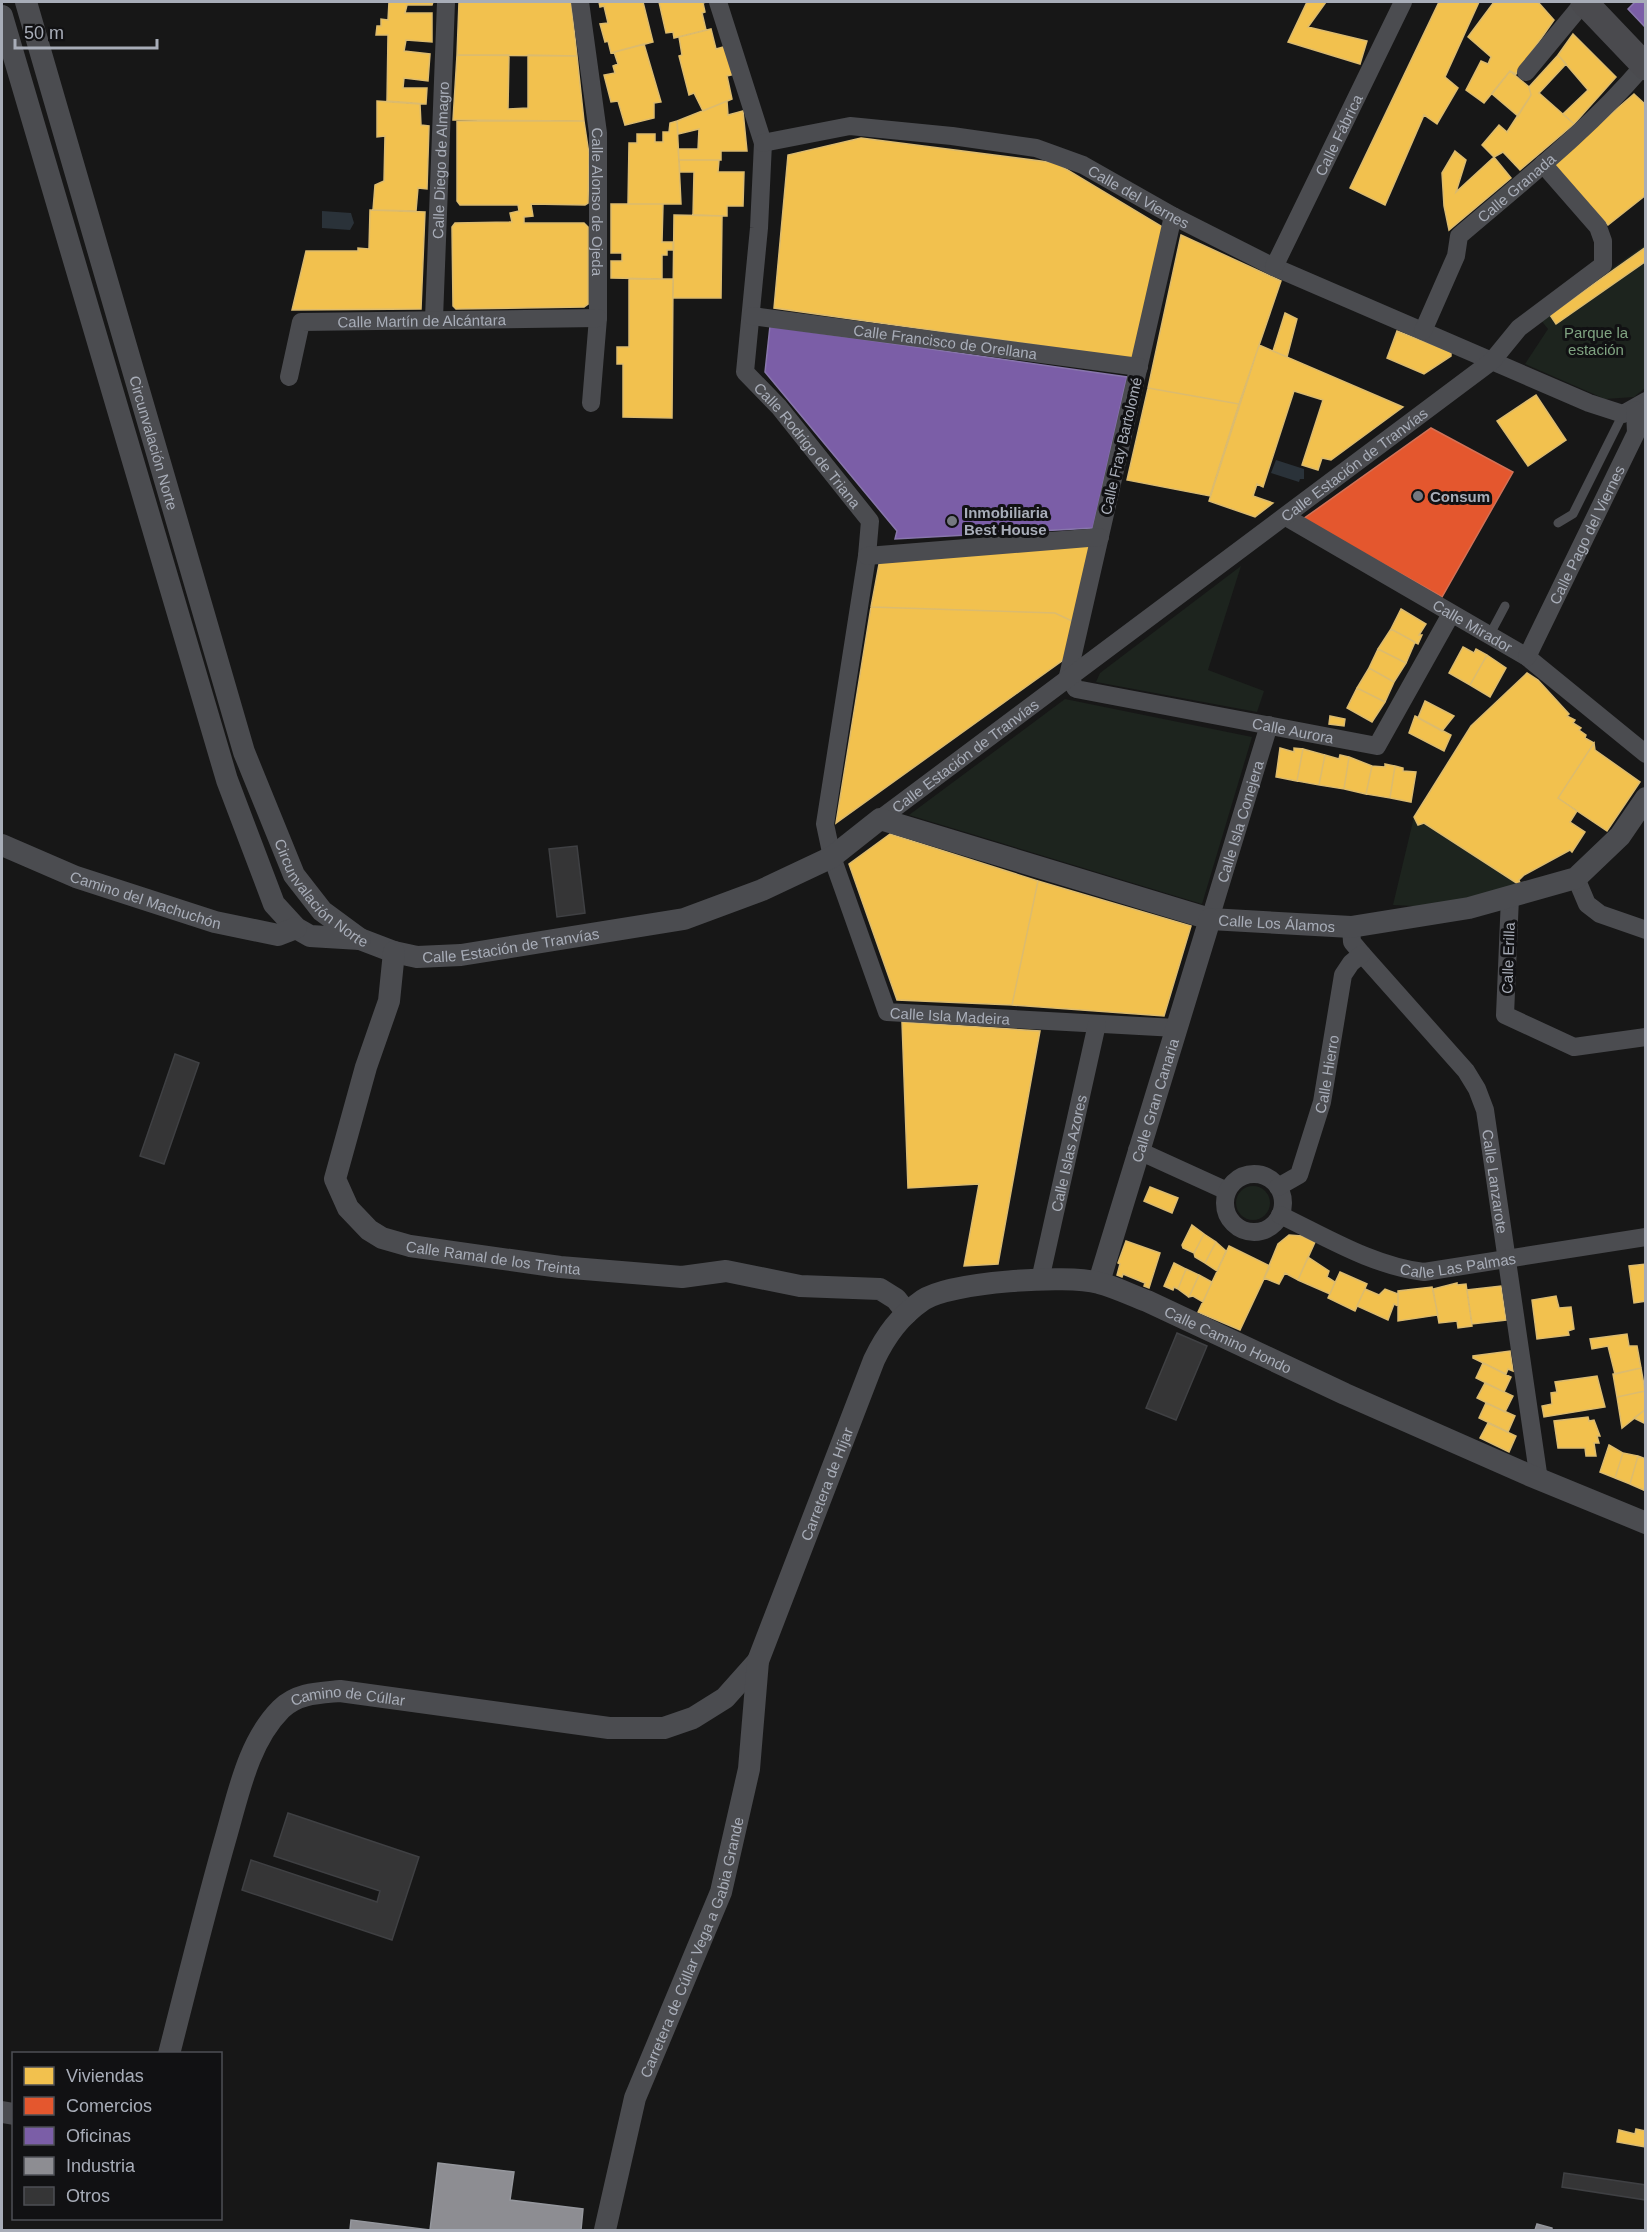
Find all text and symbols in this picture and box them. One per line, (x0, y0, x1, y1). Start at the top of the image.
scale bar (15, 12, 158, 50)
text: 50 m (24, 23, 64, 43)
street label: Calle Diego de Almagro (429, 81, 451, 239)
street label: Calle Fábrica (1311, 91, 1366, 178)
street label: Calle Alonso de Ojeda (589, 126, 607, 277)
street label: Calle Granada (1474, 149, 1559, 225)
street label: Calle del Viernes (1085, 161, 1192, 231)
street label: Calle Martín de Alcántara (337, 311, 507, 330)
street label: Calle Francisco de Orellana (852, 321, 1039, 362)
park label: Parque la estación (1564, 324, 1629, 358)
street label: Circunvalación Norte (127, 373, 182, 512)
street label: Calle Fray Bartolomé (1097, 375, 1145, 517)
street label: Calle Rodrigo de Triana (751, 379, 865, 512)
street label: Calle Estación de Tranvías (1277, 404, 1431, 525)
street label: Calle Pago del Viernes (1546, 462, 1627, 607)
place label: Consum (1430, 488, 1490, 505)
marker: Consum (1411, 489, 1425, 503)
place label: Inmobiliaria Best House (964, 504, 1049, 538)
marker: Inmobiliaria Best House (945, 514, 959, 528)
street label: Calle Mirador (1430, 596, 1516, 655)
street label: Calle Estación de Tranvías (888, 695, 1041, 816)
street label: Calle Aurora (1251, 714, 1336, 746)
street label: Calle Isla Conejera (1213, 758, 1266, 885)
street label: Circunvalación Norte (272, 836, 371, 950)
street label: Camino del Machuchón (68, 867, 223, 932)
street label: Calle Los Álamos (1218, 911, 1336, 935)
street label: Calle Erilla (1498, 921, 1518, 994)
street label: Calle Estación de Tranvías (422, 924, 600, 965)
street label: Calle Isla Madeira (889, 1004, 1011, 1027)
street label: Calle Hierro (1310, 1034, 1341, 1115)
street label: Calle Gran Canaria (1128, 1036, 1182, 1164)
street label: Calle Islas Azores (1047, 1093, 1090, 1213)
street label: Calle Lanzarote (1479, 1128, 1511, 1235)
street label: Calle Ramal de los Treinta (405, 1237, 582, 1277)
street label: Calle Las Palmas (1398, 1249, 1517, 1281)
street label: Calle Camino Hondo (1162, 1302, 1295, 1376)
street label: Carretera de Híjar (797, 1425, 856, 1543)
street label: Camino de Cúllar (288, 1682, 406, 1709)
street label: Carretera de Cúllar Vega a Gabia Grande (636, 1815, 746, 2080)
legend (12, 2052, 222, 2220)
text: Viviendas (66, 2066, 144, 2086)
text: Comercios (66, 2096, 152, 2116)
text: Oficinas (66, 2126, 131, 2146)
text: Industria (66, 2156, 136, 2176)
text: Otros (66, 2186, 110, 2206)

